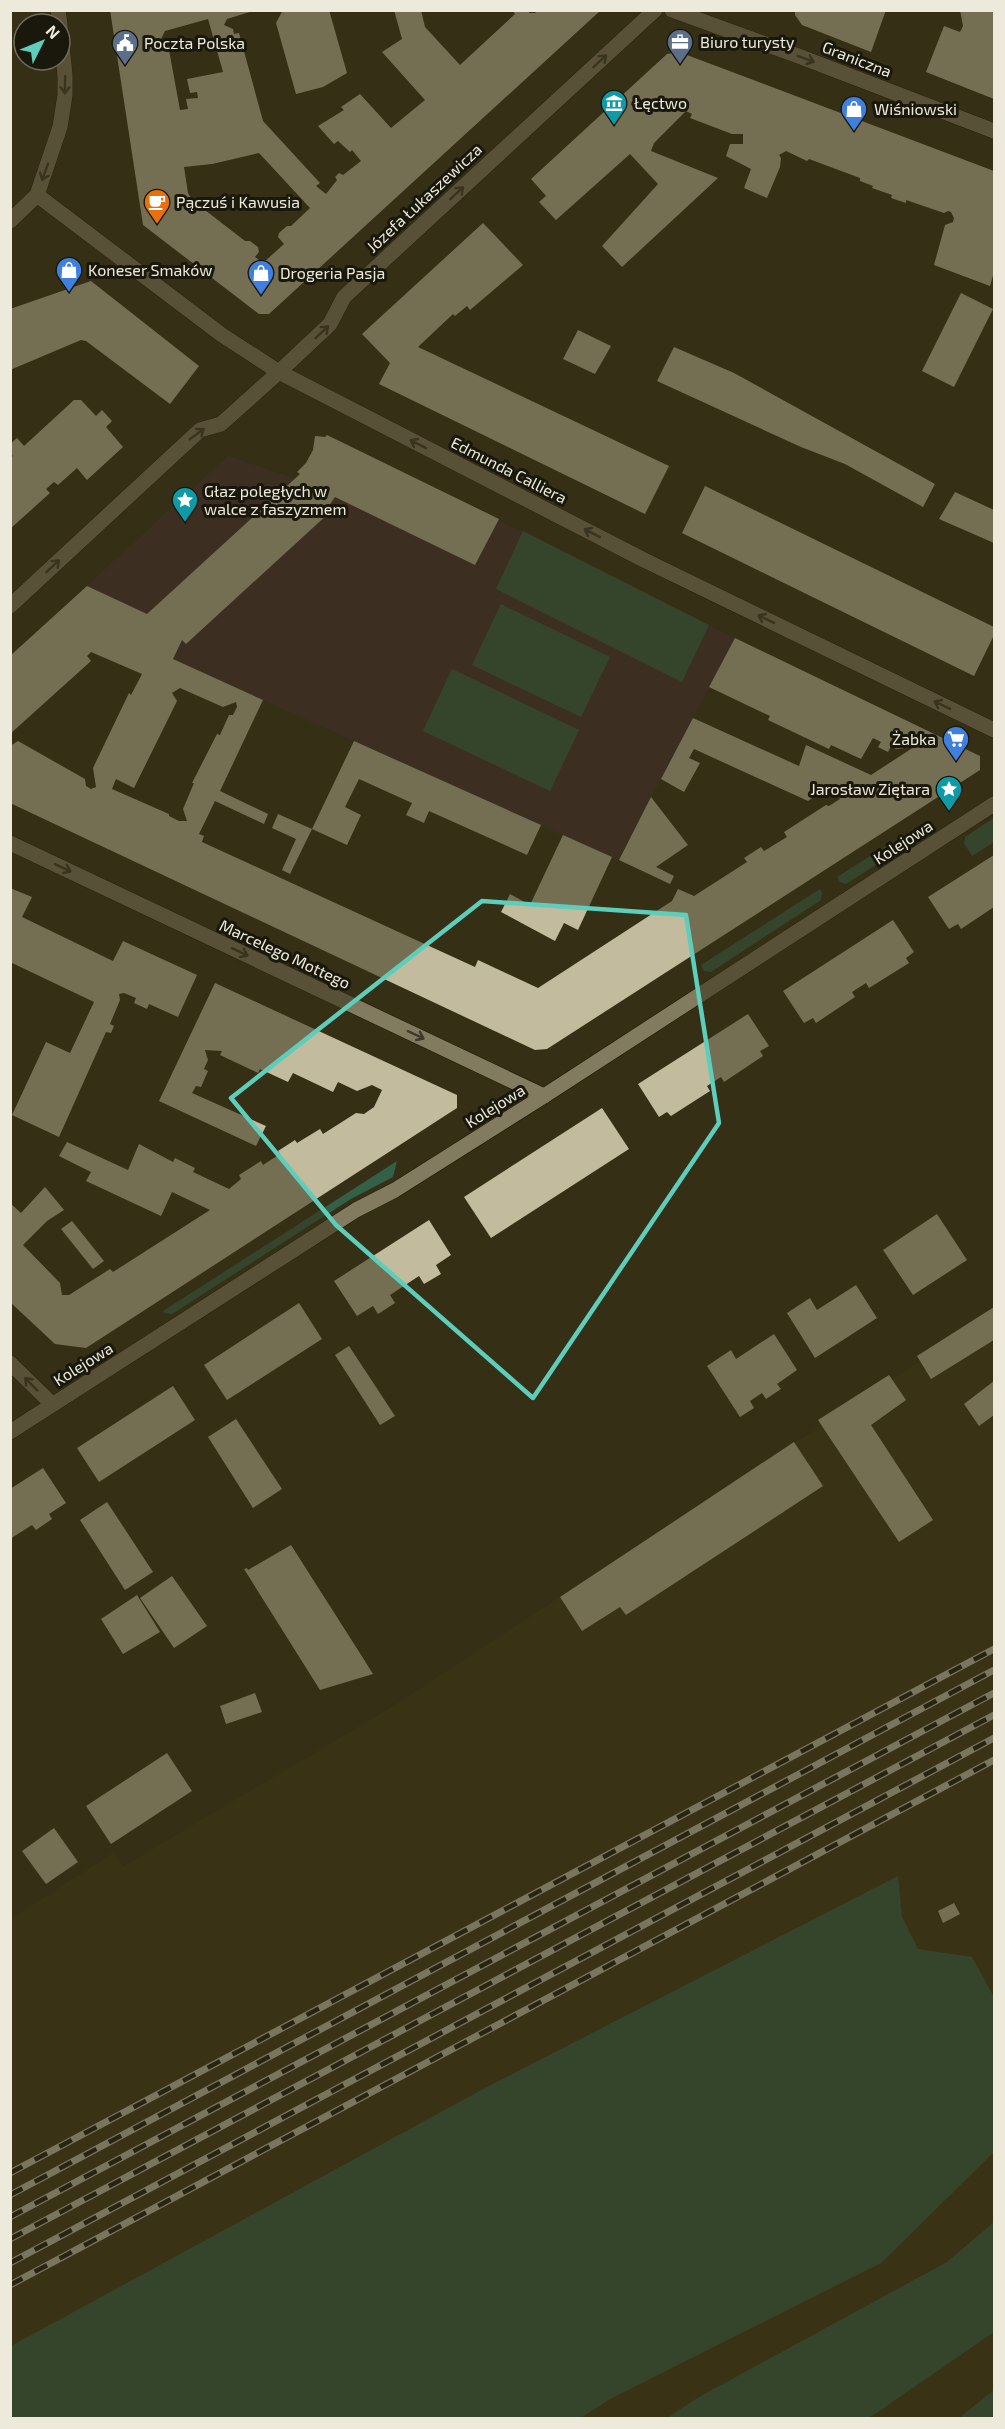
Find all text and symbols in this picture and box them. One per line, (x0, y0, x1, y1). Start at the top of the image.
north arrow (12, 12, 72, 72)
text: N (42, 21, 64, 42)
office icon: Biuro turysty (665, 27, 695, 65)
public building icon: Poczta Polska (110, 28, 140, 66)
place label: Biuro turysty (700, 32, 795, 51)
place label: Poczta Polska (144, 33, 245, 52)
street label: Graniczna (820, 37, 894, 80)
one-way arrow (592, 54, 607, 68)
one-way arrow (796, 54, 815, 65)
one-way arrow (59, 74, 71, 94)
museum icon: Łęctwo (599, 88, 629, 126)
place label: Łęctwo (634, 93, 687, 112)
shop icon: Wiśniowski (839, 94, 869, 132)
place label: Wiśniowski (874, 99, 957, 118)
street label: Józefa Łukaszewicza (362, 139, 485, 256)
one-way arrow (39, 162, 50, 181)
one-way arrow (449, 186, 464, 200)
cafe icon: Pączuś i Kawusia (142, 187, 172, 225)
place label: Pączuś i Kawusia (176, 192, 300, 211)
shop icon: Koneser Smaków (54, 255, 84, 293)
shop icon: Drogeria Pasja (246, 258, 276, 296)
place label: Koneser Smaków (88, 260, 213, 279)
place label: Drogeria Pasja (280, 263, 385, 283)
one-way arrow (314, 325, 329, 339)
one-way arrow (188, 428, 204, 440)
street label: Edmunda Calliera (448, 432, 570, 507)
one-way arrow (410, 438, 428, 449)
place label: Głaz poległych w walce z faszyzmem (204, 481, 346, 518)
place icon: Głaz poległych w walce z faszyzmem (170, 485, 200, 523)
one-way arrow (583, 527, 601, 538)
one-way arrow (46, 559, 61, 573)
one-way arrow (758, 613, 776, 625)
one-way arrow (933, 699, 951, 710)
supermarket icon: Żabka (941, 724, 971, 762)
place label: Żabka (892, 729, 936, 748)
place icon: Jarosław Ziętara (934, 774, 964, 812)
place label: Jarosław Ziętara (810, 779, 930, 798)
street label: Kolejowa (870, 815, 936, 869)
one-way arrow (54, 863, 72, 875)
street label: Marcelego Mottego (217, 915, 354, 992)
one-way arrow (230, 946, 248, 958)
one-way arrow (406, 1030, 424, 1042)
street label: Kolejowa (461, 1080, 529, 1132)
street label: Kolejowa (49, 1338, 117, 1390)
one-way arrow (24, 1376, 39, 1391)

